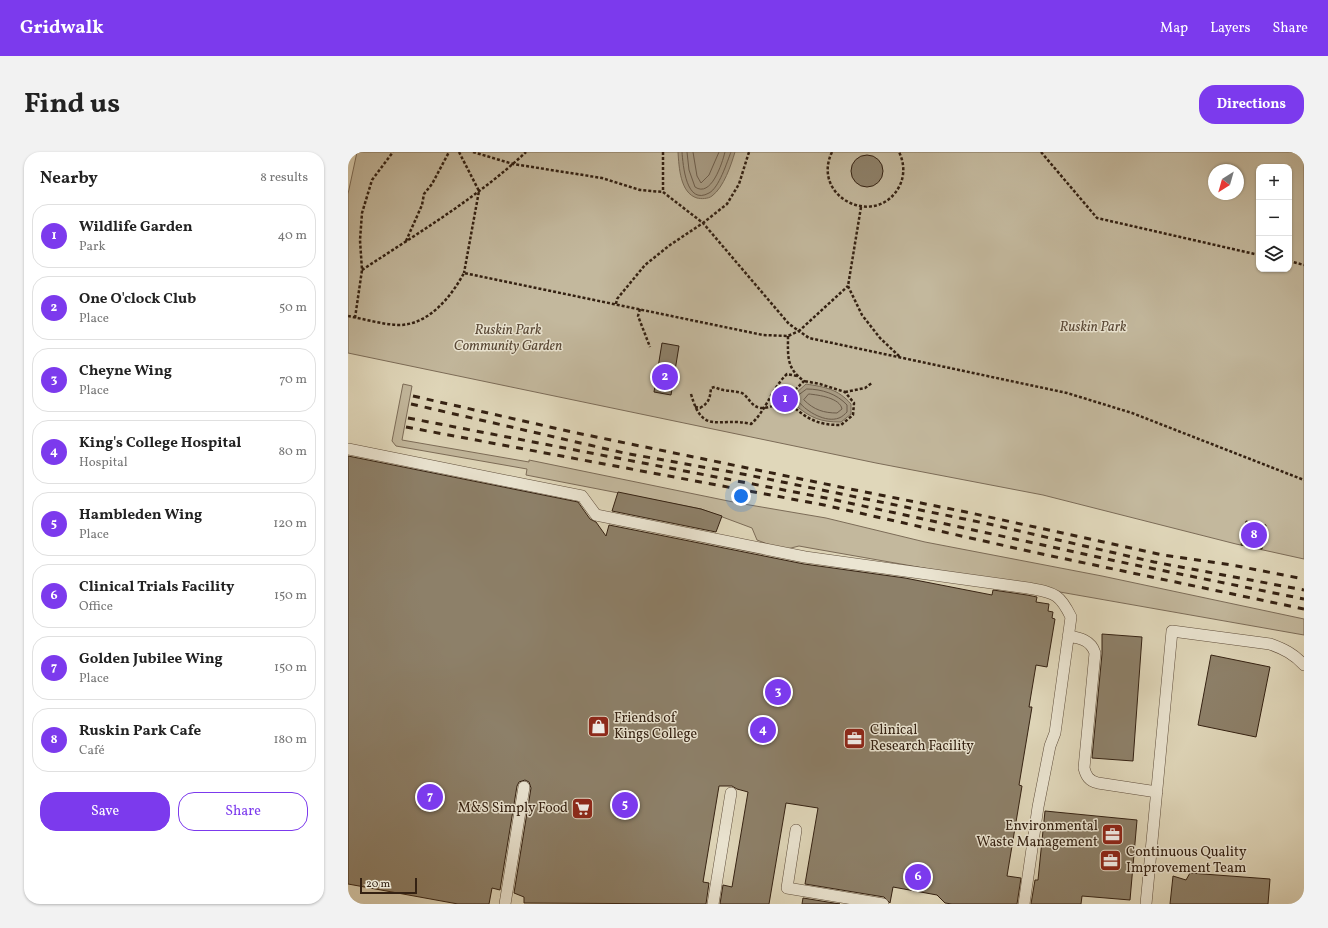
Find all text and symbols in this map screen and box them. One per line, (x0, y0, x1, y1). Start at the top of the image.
text: Gridwalk (20, 15, 104, 41)
text: Map (1160, 19, 1188, 38)
text: Layers (1210, 19, 1250, 38)
text: Share (1272, 19, 1308, 38)
text: Find us (24, 85, 120, 124)
button: Directions (1199, 85, 1304, 124)
north arrow (1208, 164, 1244, 200)
map controls (1256, 164, 1292, 272)
button: + (1256, 164, 1292, 200)
text: Nearby (40, 167, 98, 190)
text: 8 results (260, 169, 308, 187)
button: − (1256, 200, 1292, 236)
text: Wildlife Garden (79, 217, 193, 238)
text: 1 (51, 227, 57, 245)
text: 40 m (278, 227, 307, 245)
button: layers (1256, 236, 1292, 272)
text: Park (79, 238, 106, 256)
text: One O'clock Club (79, 289, 196, 310)
text: 2 (51, 299, 57, 317)
text: 50 m (279, 299, 307, 317)
text: Place (79, 310, 109, 328)
park label: Ruskin Park (1060, 318, 1127, 337)
park label: Ruskin Park Community Garden (454, 321, 562, 356)
text: Cheyne Wing (79, 361, 172, 382)
pin: 2 (652, 362, 678, 392)
text: 3 (51, 371, 57, 389)
text: 70 m (279, 371, 307, 389)
text: Place (79, 382, 109, 400)
pin: 1 (772, 384, 798, 414)
text: King's College Hospital (79, 433, 241, 454)
text: 4 (50, 443, 58, 461)
text: 80 m (278, 443, 307, 461)
text: Hospital (79, 454, 128, 472)
your location (731, 486, 751, 506)
text: Hambleden Wing (79, 505, 202, 526)
text: 5 (51, 515, 57, 533)
text: 120 m (273, 515, 307, 533)
pin: 8 (1241, 520, 1267, 550)
text: Place (79, 526, 109, 544)
text: Clinical Trials Facility (79, 577, 234, 598)
text: 6 (50, 587, 58, 605)
text: 150 m (274, 587, 307, 605)
text: Office (79, 598, 113, 616)
text: Golden Jubilee Wing (79, 649, 223, 670)
text: 7 (51, 659, 57, 677)
text: 150 m (274, 659, 307, 677)
text: Place (79, 670, 109, 688)
pin: 3 (765, 677, 791, 707)
place label: Friends of Kings College (614, 709, 698, 744)
shop icon: Friends of Kings College (586, 713, 612, 739)
pin: 4 (750, 715, 776, 745)
text: Ruskin Park Cafe (79, 721, 201, 742)
place label: Clinical Research Facility (870, 721, 974, 756)
office icon: Clinical Research Facility (842, 725, 868, 751)
text: 8 (50, 731, 58, 749)
text: 180 m (273, 731, 307, 749)
text: Café (79, 742, 105, 760)
pin: 7 (417, 782, 443, 812)
pin: 5 (612, 790, 638, 820)
button: Save (40, 792, 170, 831)
button: Share (178, 792, 308, 831)
supermarket icon: M&S Simply Food (570, 795, 596, 821)
place label: M&S Simply Food (458, 799, 568, 818)
place label: Environmental Waste Management (976, 817, 1098, 852)
office icon: Environmental Waste Management (1100, 821, 1126, 847)
place label: Continuous Quality Improvement Team (1126, 843, 1247, 878)
office icon: Continuous Quality Improvement Team (1097, 847, 1123, 873)
pin: 6 (905, 862, 931, 892)
scale bar (360, 876, 417, 895)
text: 20 m (366, 877, 390, 892)

